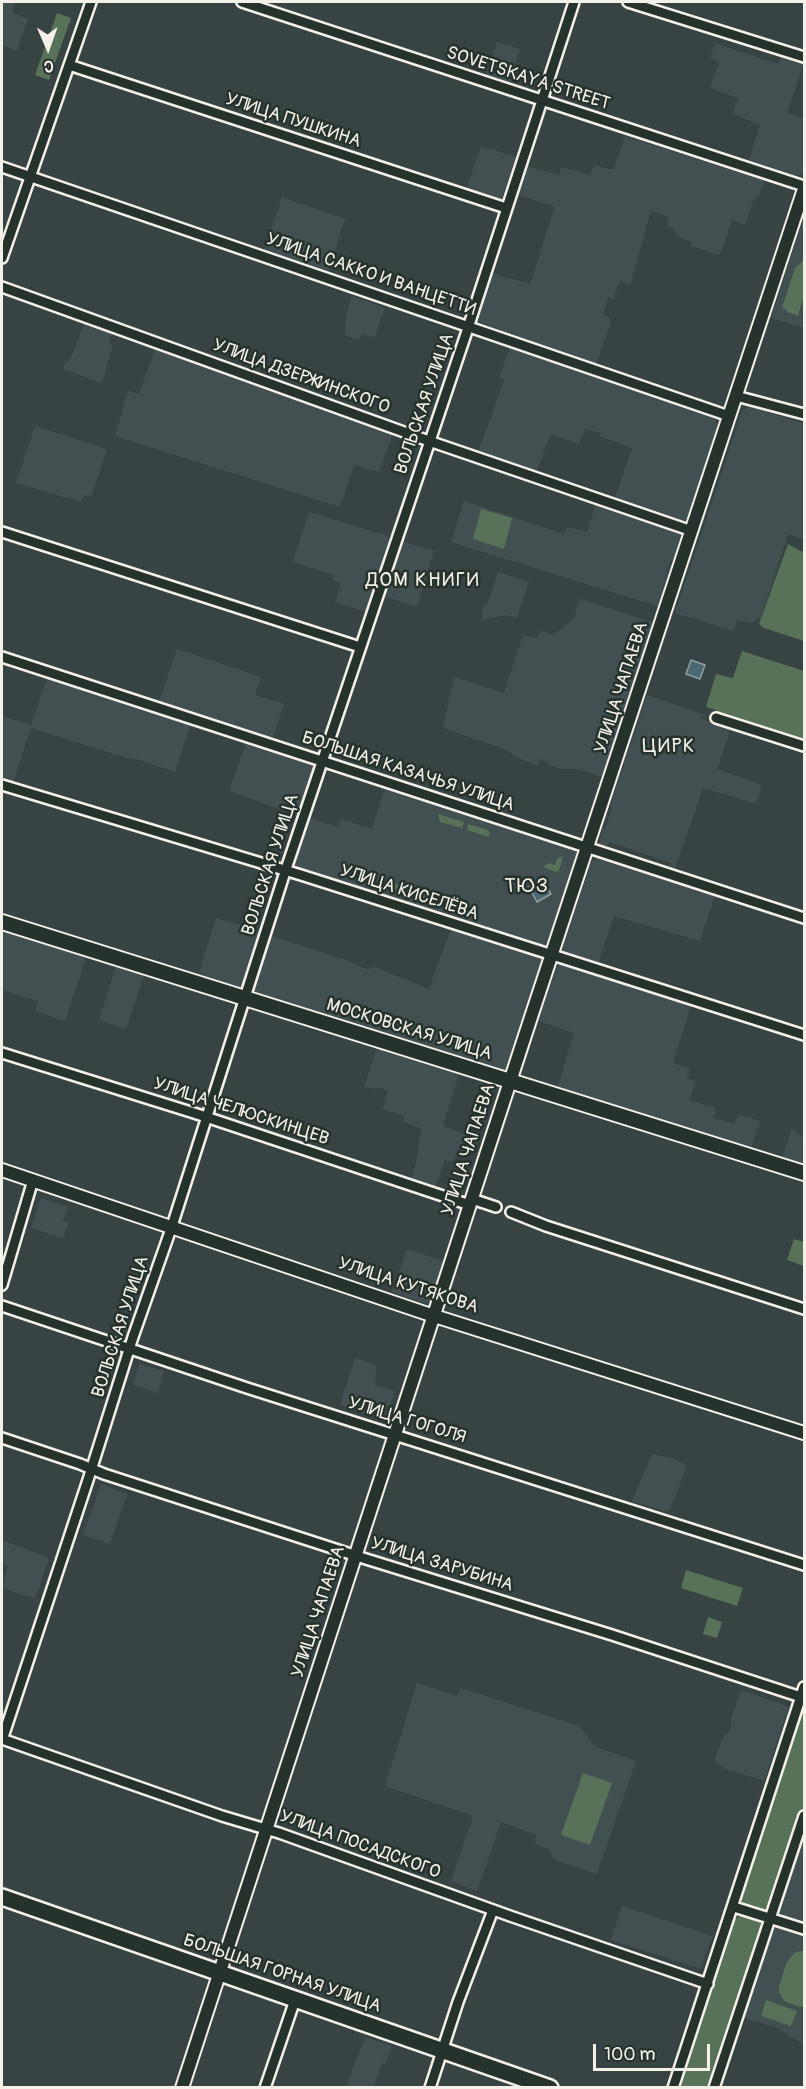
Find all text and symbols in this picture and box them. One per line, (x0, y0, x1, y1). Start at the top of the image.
north arrow (18, 18, 78, 78)
street label: SOVETSKAYA STREET (443, 42, 613, 116)
text: С (43, 56, 54, 76)
street label: УЛИЦА ПУШКИНА (222, 89, 364, 153)
street label: УЛИЦА САККО И ВАНЦЕТТИ (263, 229, 479, 321)
street label: ВОЛЬСКАЯ УЛИЦА (391, 331, 459, 477)
street label: УЛИЦА ДЗЕРЖИНСКОГО (210, 335, 392, 419)
district label: ДОМ КНИГИ (366, 569, 480, 593)
street label: УЛИЦА ЧАПАЕВА (591, 620, 653, 756)
street label: БОЛЬШАЯ КАЗАЧЬЯ УЛИЦА (299, 727, 517, 817)
district label: ЦИРК (642, 735, 696, 759)
street label: ВОЛЬСКАЯ УЛИЦА (238, 792, 304, 938)
street label: УЛИЦА КИСЕЛЁВА (337, 860, 481, 926)
district label: ТЮЗ (505, 875, 549, 899)
street label: МОСКОВСКАЯ УЛИЦА (324, 995, 494, 1065)
street label: УЛИЦА ЧЕЛЮСКИНЦЕВ (151, 1073, 331, 1151)
street label: УЛИЦА ЧАПАЕВА (438, 1082, 500, 1218)
street label: УЛИЦА КУТЯКОВА (335, 1253, 481, 1319)
street label: ВОЛЬСКАЯ УЛИЦА (88, 1254, 154, 1400)
street label: УЛИЦА ГОГОЛЯ (345, 1393, 469, 1449)
street label: УЛИЦА ЗАРУБИНА (368, 1533, 516, 1597)
street label: УЛИЦА ЧАПАЕВА (288, 1544, 350, 1680)
street label: УЛИЦА ПОСАДСКОГО (277, 1806, 443, 1884)
street label: БОЛЬШАЯ ГОРНАЯ УЛИЦА (180, 1930, 384, 2018)
scale bar (596, 2032, 713, 2070)
text: 100 m (604, 2043, 656, 2066)

